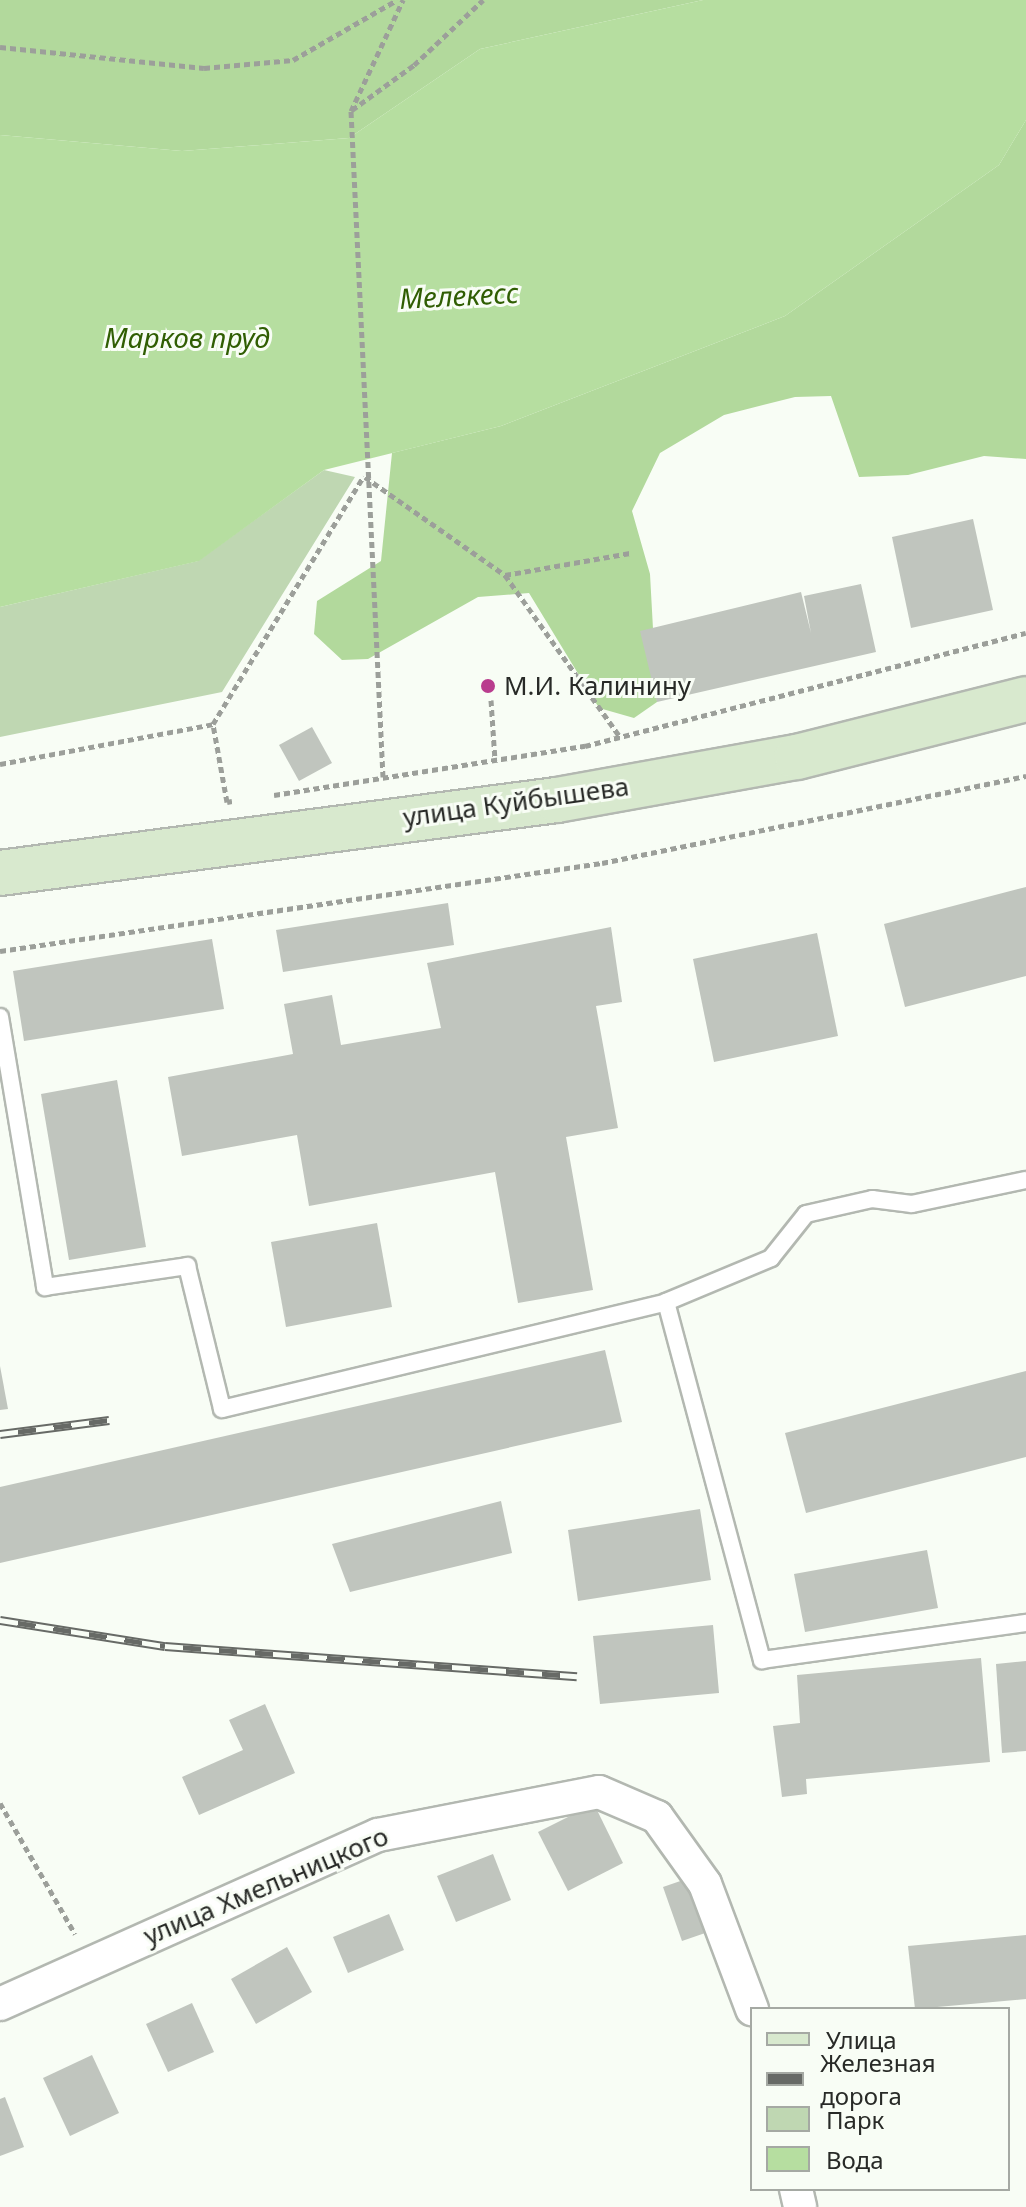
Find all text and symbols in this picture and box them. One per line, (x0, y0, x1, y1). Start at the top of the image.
water label: Мелекесс (399, 275, 519, 315)
water label: Марков пруд (104, 320, 270, 354)
place label: М.И. Калинину (504, 670, 691, 702)
marker: М.И. Калинину (479, 677, 497, 695)
street label: улица Куйбышева (401, 771, 631, 833)
street label: улица Хмельницкого (139, 1820, 393, 1952)
legend (750, 2007, 1010, 2191)
text: Улица (826, 2023, 897, 2056)
text: Железная дорога (820, 2046, 936, 2112)
text: Парк (826, 2103, 884, 2136)
text: Вода (826, 2143, 884, 2176)

